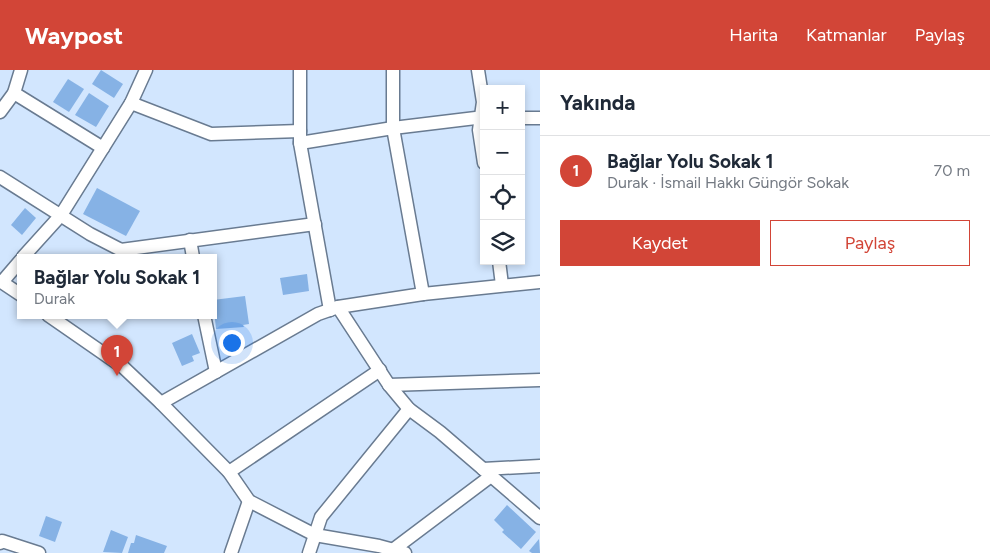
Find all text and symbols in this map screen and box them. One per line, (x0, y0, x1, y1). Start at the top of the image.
text: Waypost (25, 21, 123, 50)
text: Harita (729, 24, 778, 46)
text: Katmanlar (806, 24, 887, 46)
text: Paylaş (915, 24, 965, 46)
map controls (480, 85, 525, 265)
button: + (480, 85, 525, 130)
text: Yakında (560, 90, 635, 115)
button: − (480, 130, 525, 175)
text: Bağlar Yolu Sokak 1 (607, 150, 774, 173)
text: 1 (573, 161, 579, 180)
text: 70 m (934, 161, 970, 180)
text: Durak · İsmail Hakkı Güngör Sokak (607, 173, 849, 192)
button: locate (480, 175, 525, 220)
button: layers (480, 220, 525, 265)
button: Kaydet (560, 220, 760, 266)
button: Paylaş (770, 220, 970, 266)
popup (17, 254, 217, 319)
text: Bağlar Yolu Sokak 1 (34, 266, 200, 289)
text: Durak (34, 289, 75, 308)
your location (219, 330, 245, 356)
pin: 1 (101, 335, 133, 376)

